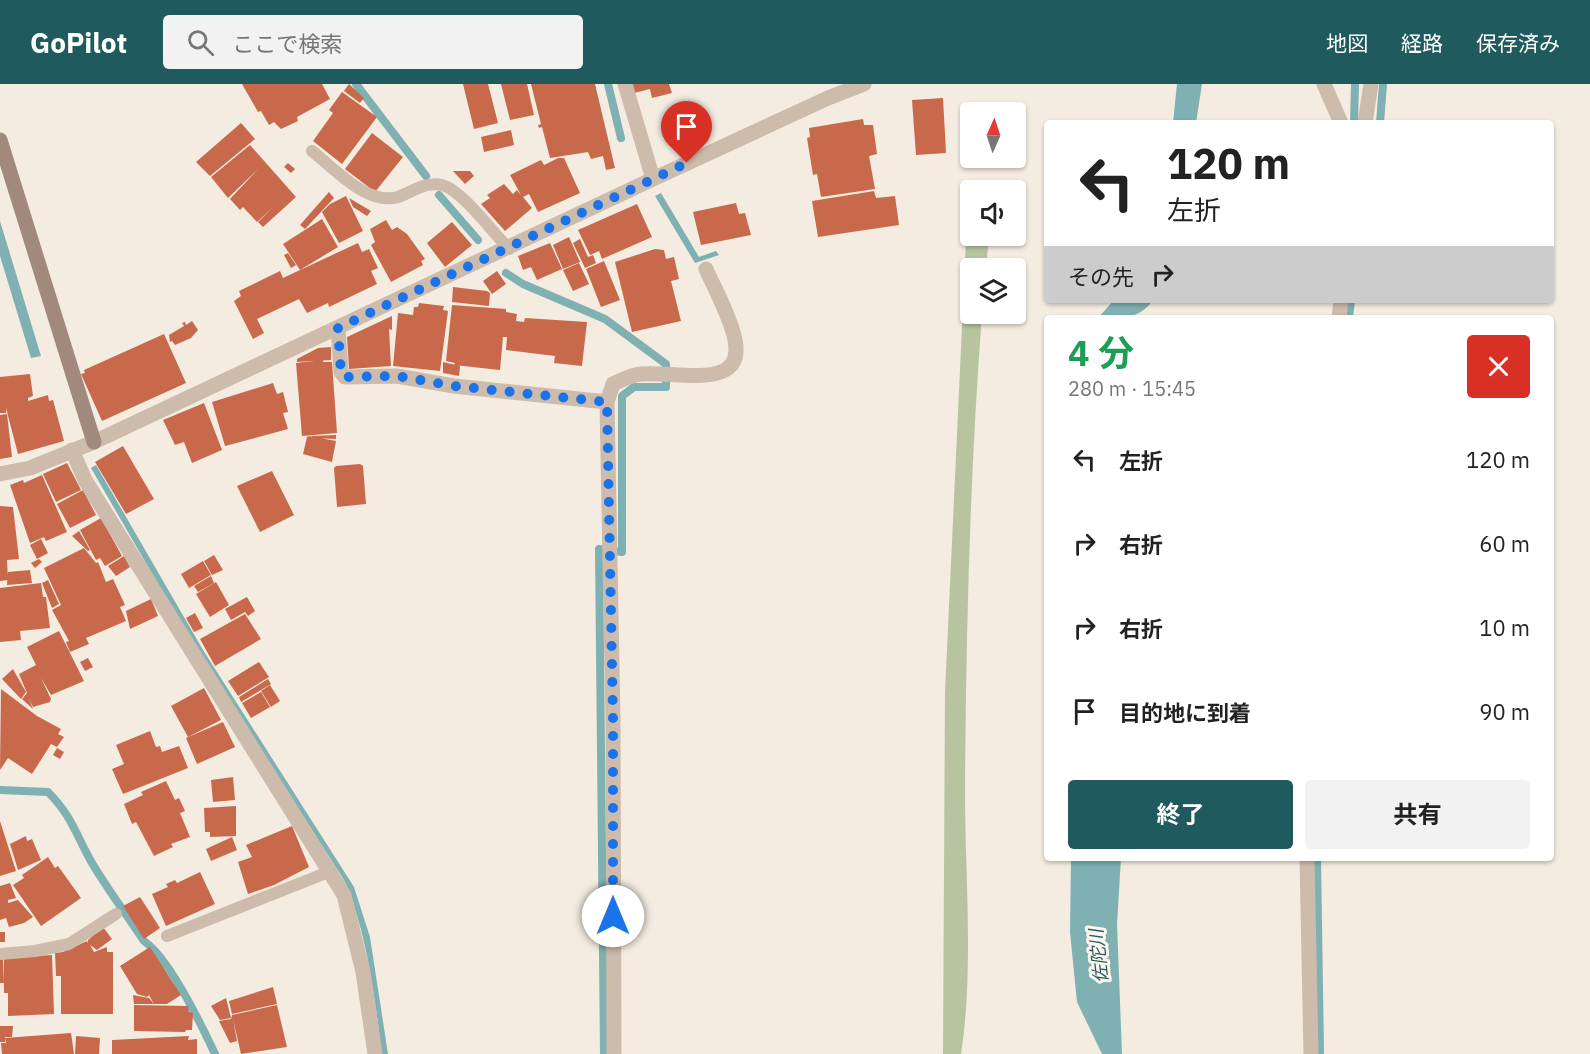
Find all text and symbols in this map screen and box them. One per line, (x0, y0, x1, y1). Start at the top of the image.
search box (163, 15, 583, 69)
text: GoPilot (30, 24, 127, 61)
icon: search (184, 26, 217, 59)
text: ここで検索 (232, 29, 342, 58)
text: 地図 (1326, 29, 1368, 57)
text: 経路 (1401, 29, 1443, 57)
text: 保存済み (1476, 29, 1560, 57)
pin (661, 101, 712, 163)
north arrow (960, 102, 1026, 168)
map controls (960, 102, 1026, 324)
icon: arrive (670, 110, 703, 143)
text: 120 m (1167, 136, 1290, 191)
icon: left (1068, 144, 1146, 222)
button: sound (960, 180, 1026, 246)
text: 左折 (1167, 192, 1221, 227)
button: layers (960, 258, 1026, 324)
icon: right (1146, 258, 1179, 291)
text: その先 (1068, 262, 1134, 291)
text: 4 分 (1068, 329, 1134, 376)
button: close (1467, 335, 1530, 398)
text: 280 m · 15:45 (1068, 375, 1196, 402)
icon: left (1068, 443, 1101, 476)
text: 120 m (1466, 445, 1530, 474)
text: 左折 (1119, 446, 1163, 475)
icon: right (1068, 527, 1101, 560)
text: 60 m (1479, 529, 1530, 558)
text: 右折 (1119, 530, 1163, 559)
icon: right (1068, 611, 1101, 644)
text: 10 m (1479, 613, 1530, 642)
text: 右折 (1119, 614, 1163, 643)
icon: arrive (1068, 695, 1101, 728)
text: 90 m (1479, 697, 1530, 726)
text: 目的地に到着 (1119, 698, 1251, 727)
button: 終了 (1068, 780, 1293, 849)
button: 共有 (1305, 780, 1530, 849)
position arrow (581, 884, 645, 948)
water label: 佐陀川 (1084, 926, 1113, 984)

